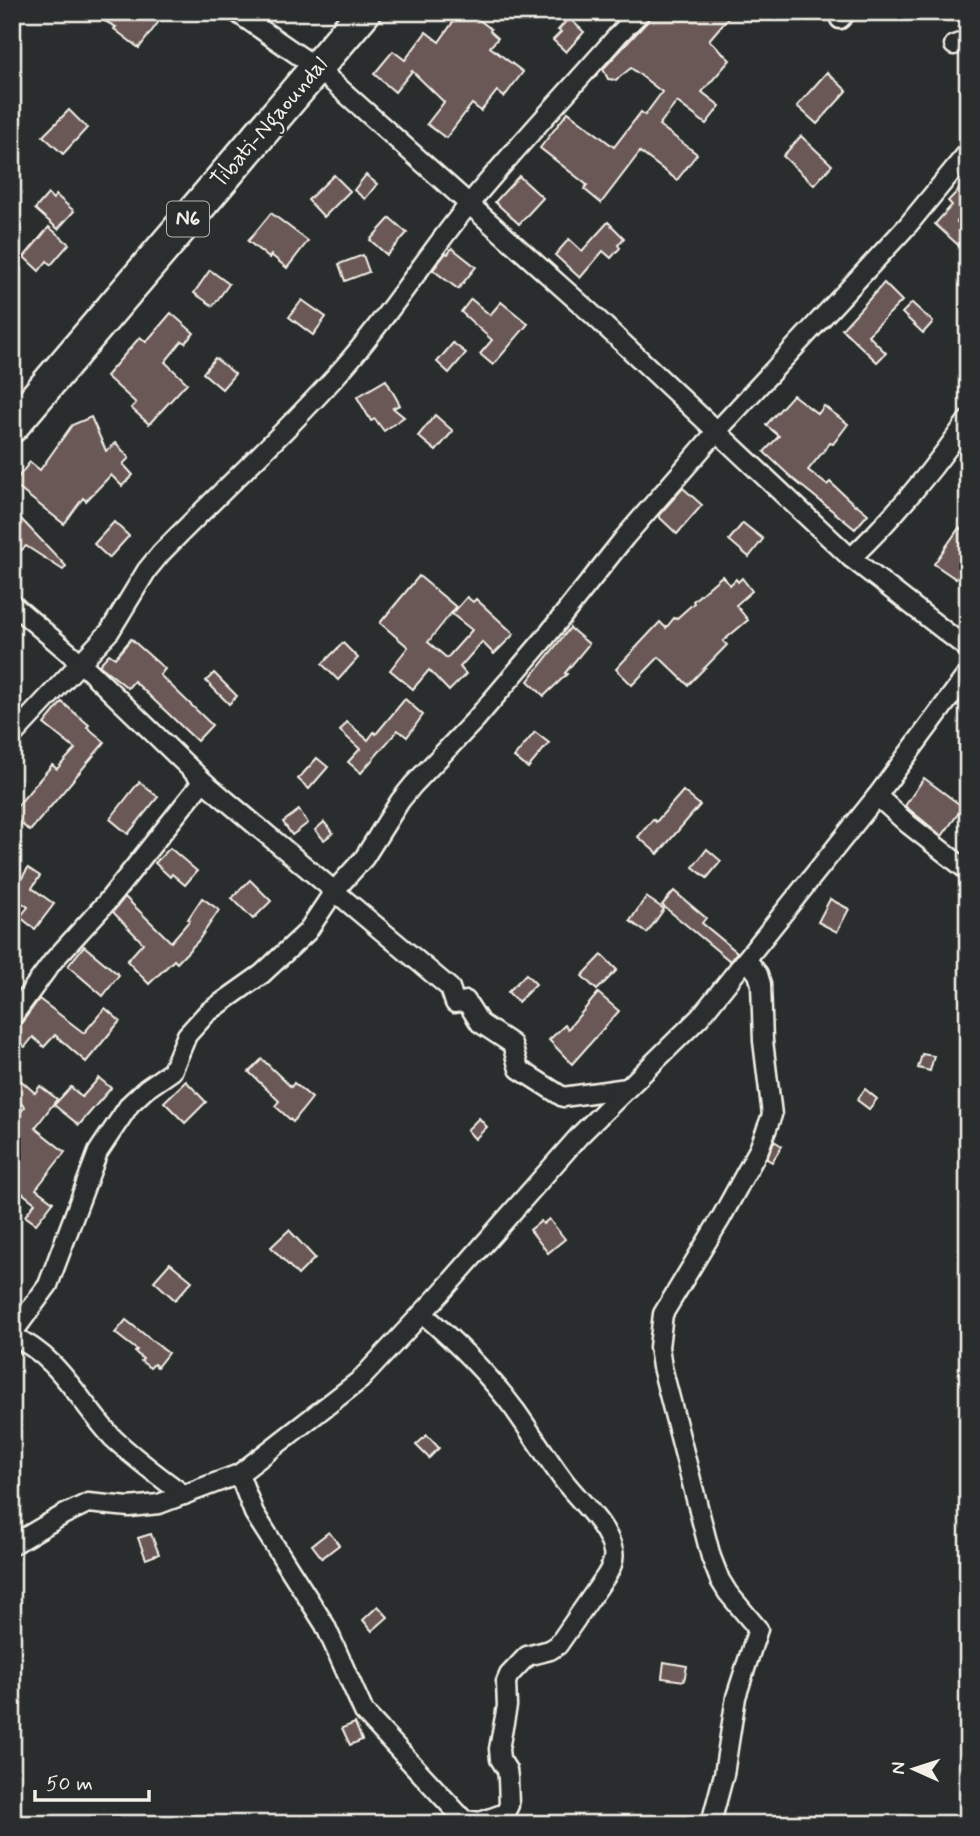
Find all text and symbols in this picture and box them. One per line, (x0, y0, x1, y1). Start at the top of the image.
street label: Tibati-Ngaoundal (205, 51, 337, 196)
road number: N6 (167, 202, 209, 236)
north arrow (878, 1734, 948, 1804)
scale bar (35, 1759, 149, 1803)
text: N (886, 1761, 911, 1775)
text: 50 m (46, 1770, 93, 1798)

